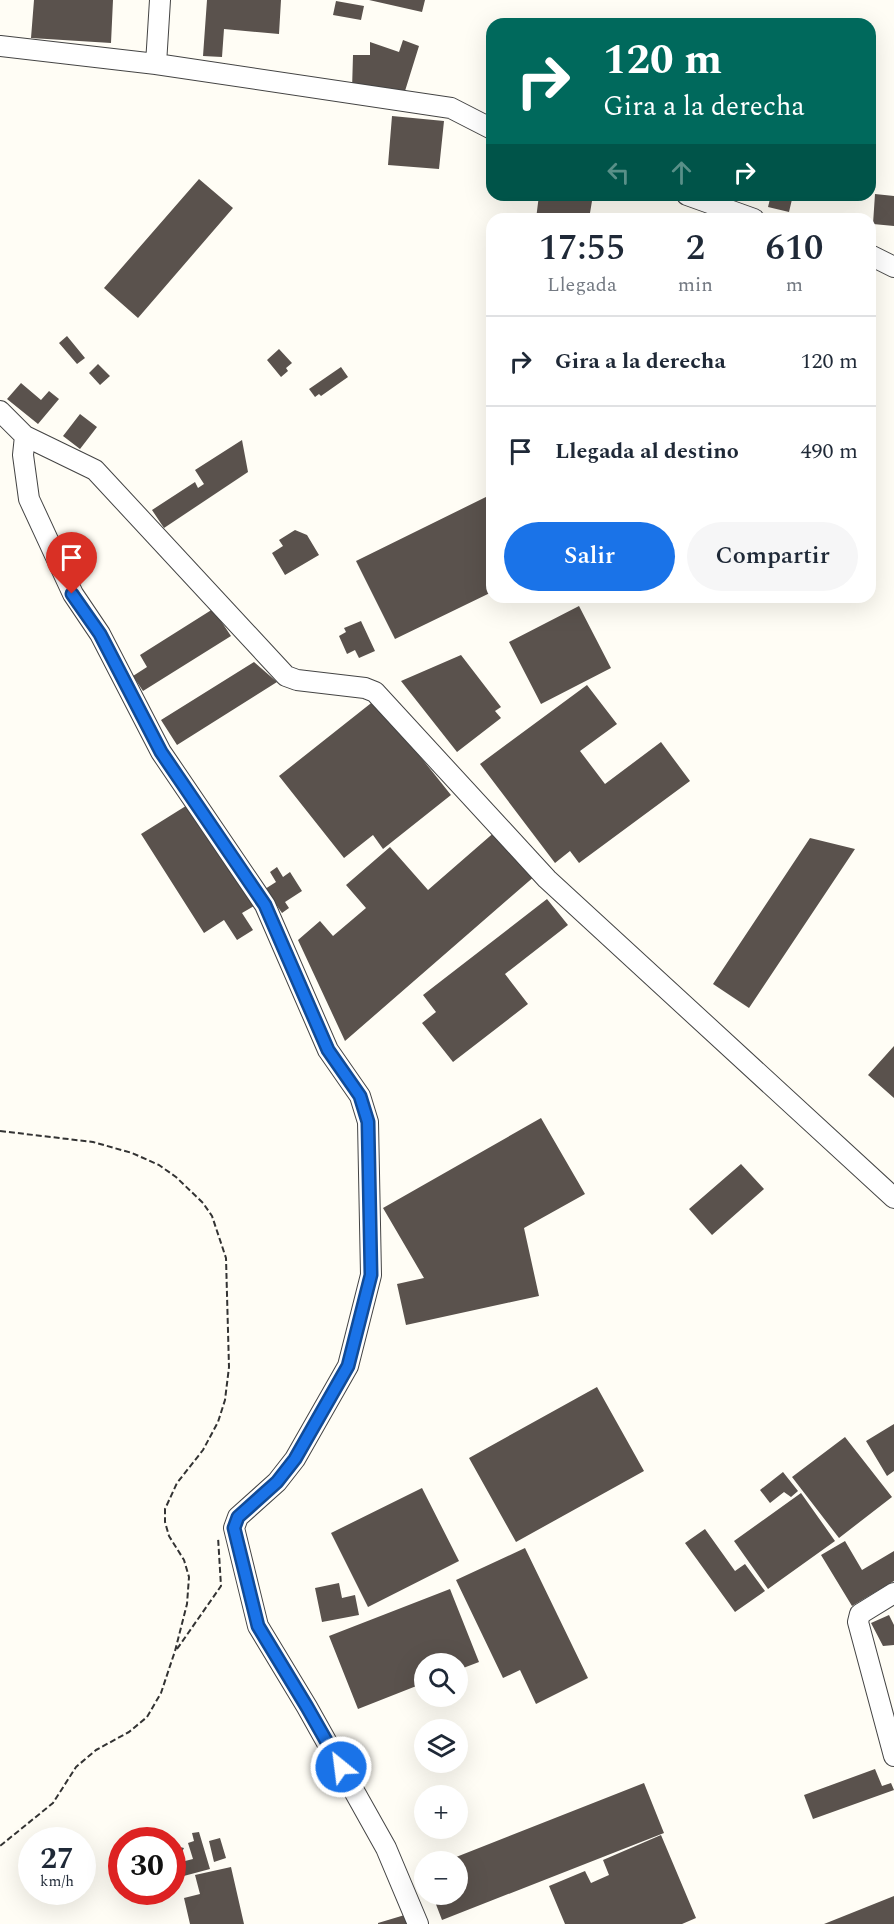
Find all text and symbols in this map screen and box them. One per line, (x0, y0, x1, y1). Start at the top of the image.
text: 120 m (603, 29, 722, 92)
icon: right (504, 42, 582, 120)
text: Gira a la derecha (603, 86, 805, 128)
icon: left (602, 156, 635, 189)
icon: ahead (665, 156, 698, 189)
icon: right (728, 156, 761, 189)
text: 17:55 (539, 221, 625, 276)
text: 2 (686, 221, 705, 276)
text: 610 (765, 221, 823, 276)
text: Llegada (547, 270, 617, 300)
text: min (678, 270, 713, 300)
text: m (786, 270, 803, 300)
icon: right (504, 345, 537, 378)
text: Gira a la derecha (555, 345, 726, 378)
text: 120 m (801, 345, 858, 378)
icon: arrive (504, 435, 537, 468)
text: Llegada al destino (555, 435, 739, 468)
text: 490 m (801, 435, 858, 468)
button: Salir (504, 522, 675, 591)
button: Compartir (687, 522, 858, 591)
pin (46, 532, 97, 594)
icon: arrive (55, 541, 88, 574)
map controls (414, 1653, 468, 1905)
button: search (414, 1653, 468, 1707)
button: layers (414, 1719, 468, 1773)
position arrow (309, 1735, 373, 1799)
button: + (414, 1785, 468, 1839)
speed limit sign: 30 (108, 1827, 186, 1905)
text: 27 (40, 1836, 74, 1882)
button: − (414, 1851, 468, 1905)
text: km/h (40, 1870, 74, 1893)

